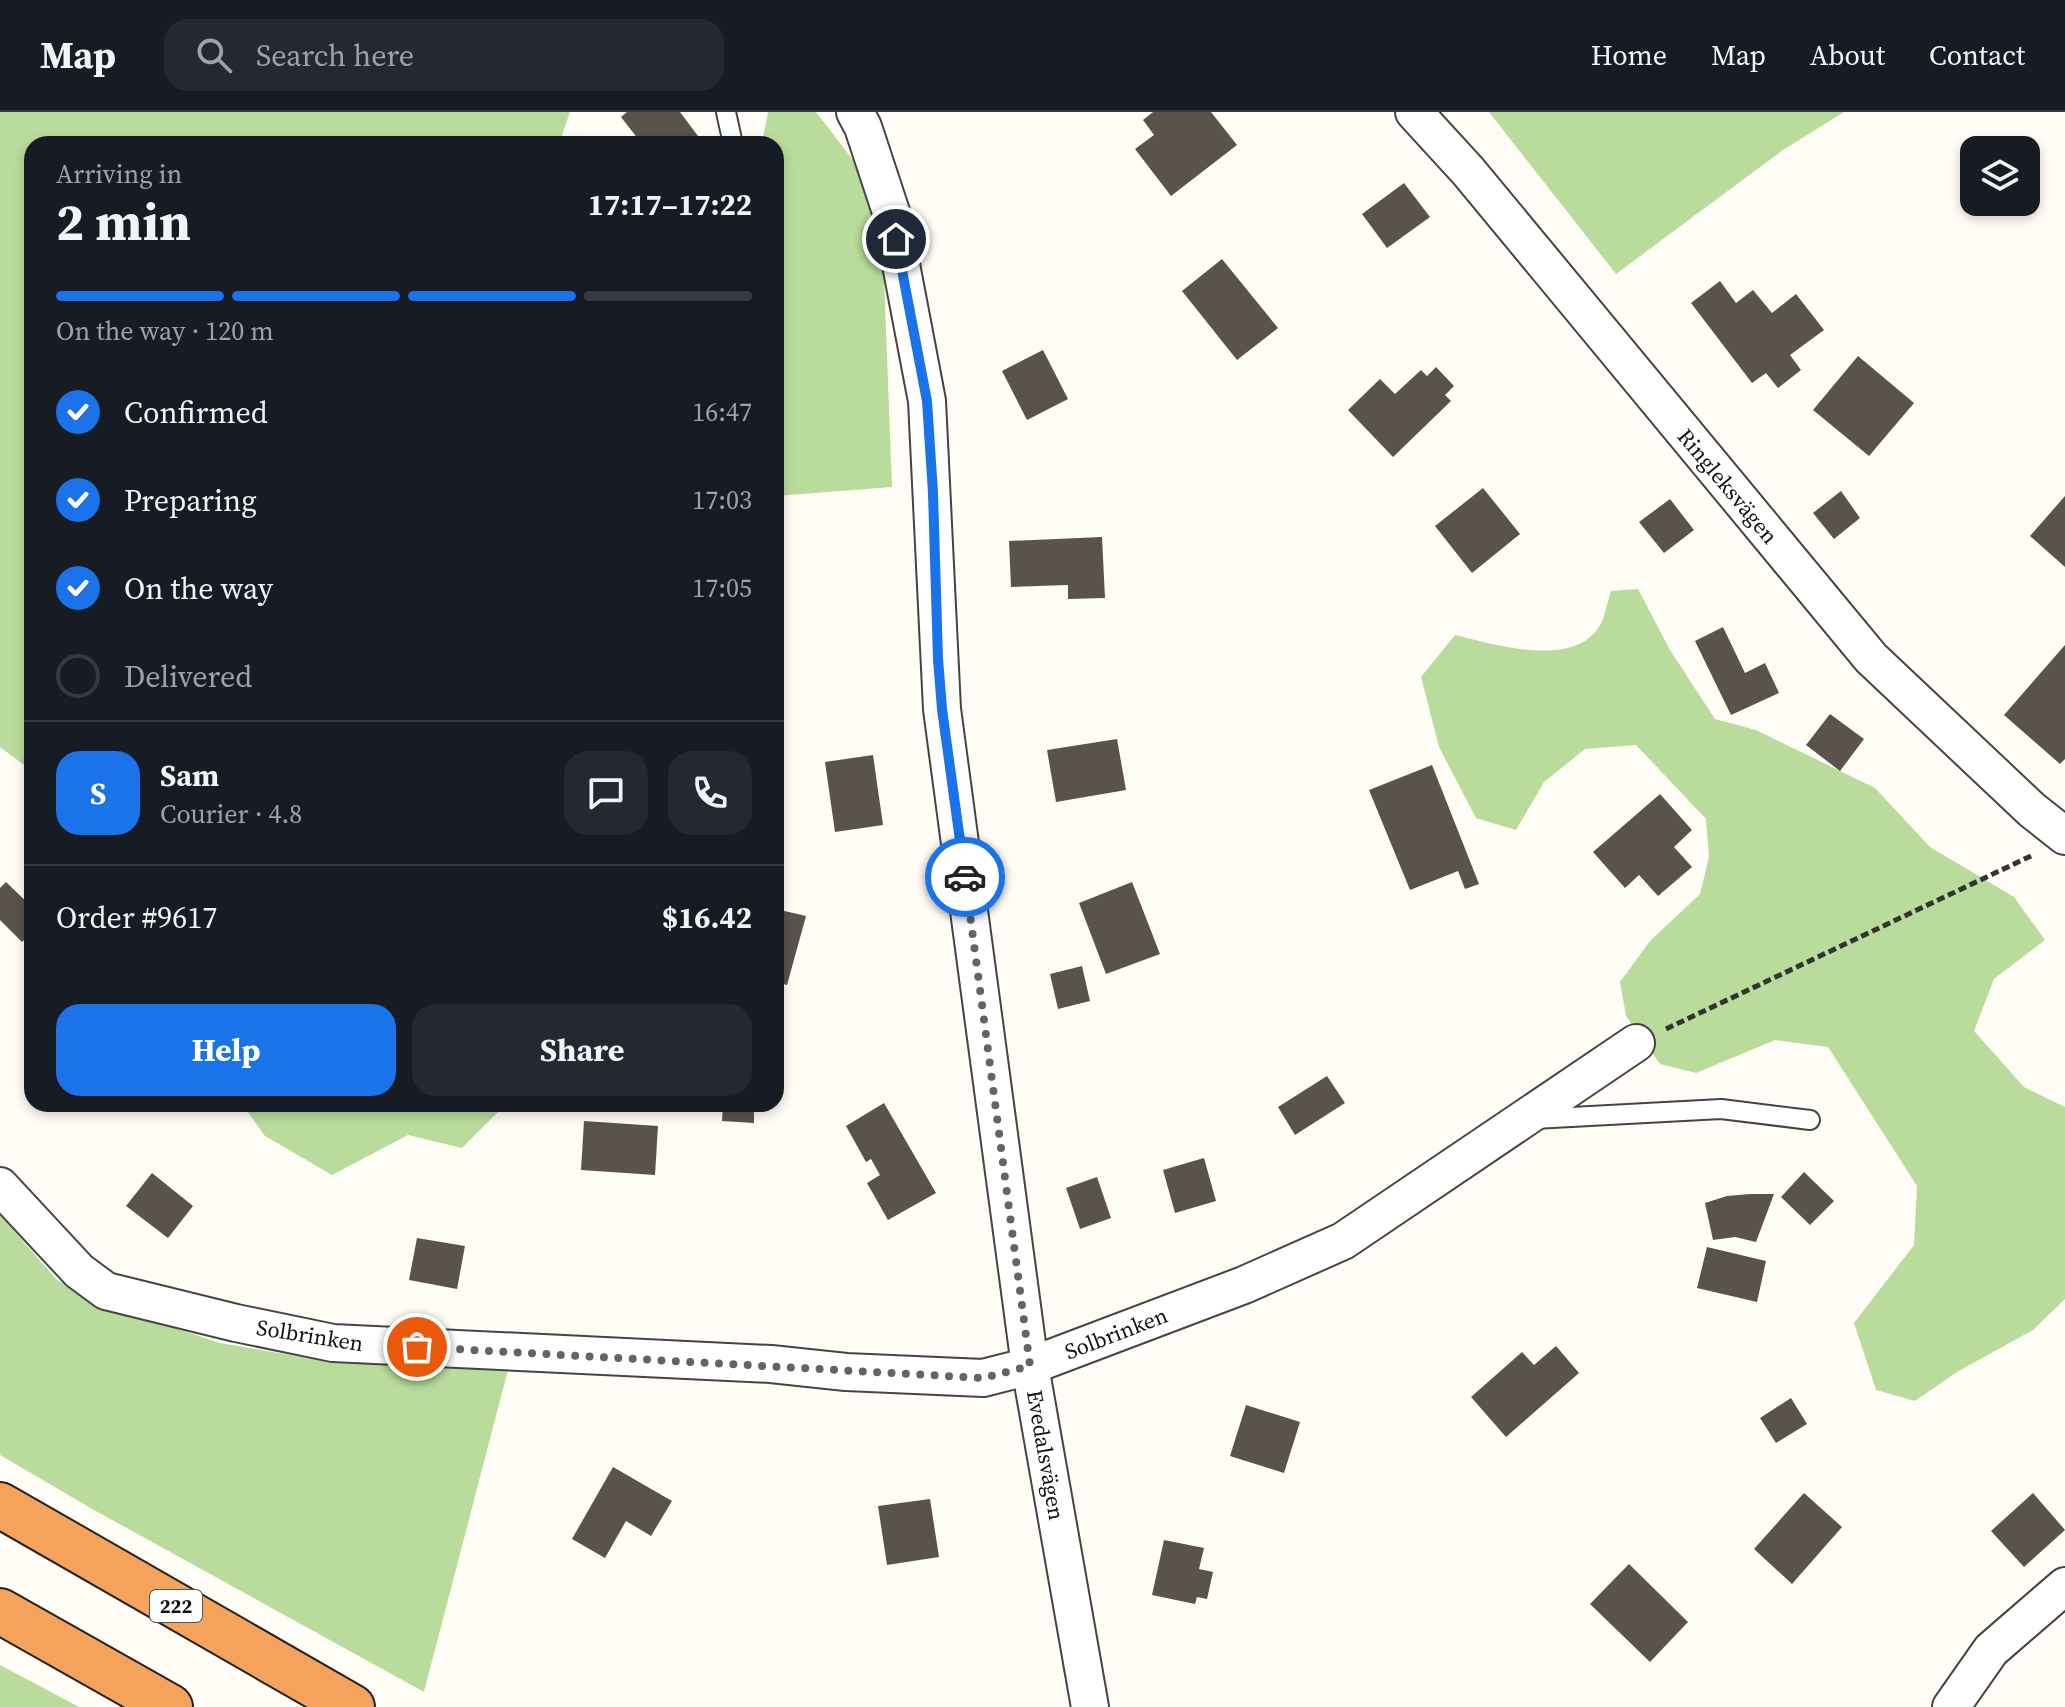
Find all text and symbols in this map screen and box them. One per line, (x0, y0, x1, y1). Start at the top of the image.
search box (164, 19, 724, 91)
text: Map (40, 29, 116, 81)
icon: search (192, 33, 236, 77)
text: Search here (256, 35, 414, 76)
text: Home (1591, 36, 1667, 74)
text: Map (1711, 36, 1766, 74)
text: About (1810, 36, 1885, 74)
text: Contact (1929, 36, 2025, 74)
map controls (1960, 136, 2040, 216)
button: layers (1960, 136, 2040, 216)
text: Arriving in (56, 156, 182, 192)
text: 17:17–17:22 (588, 184, 752, 225)
text: 2 min (56, 186, 191, 257)
pin (862, 205, 930, 273)
icon: home (874, 217, 918, 261)
text: On the way · 120 m (56, 313, 274, 349)
icon: check (56, 390, 100, 434)
text: Confirmed (124, 392, 268, 433)
text: 16:47 (692, 394, 752, 430)
street label: Ringleksvägen (1671, 422, 1785, 550)
icon: check (56, 478, 100, 522)
text: Preparing (124, 480, 257, 521)
text: 17:03 (692, 482, 752, 518)
icon: check (56, 566, 100, 610)
text: On the way (124, 568, 273, 609)
text: 17:05 (692, 570, 752, 606)
text: Delivered (124, 656, 252, 697)
button: chat (564, 751, 648, 835)
button: phone (668, 751, 752, 835)
text: Sam (160, 755, 219, 796)
text: S (90, 773, 106, 814)
text: Courier · 4.8 (160, 796, 302, 832)
courier (925, 837, 1005, 917)
icon: car (943, 855, 987, 899)
text: Order #9617 (56, 897, 217, 938)
text: $16.42 (662, 897, 752, 938)
button: Help (56, 1004, 396, 1096)
button: Share (412, 1004, 752, 1096)
street label: Solbrinken (1060, 1300, 1172, 1366)
street label: Solbrinken (254, 1312, 366, 1358)
pin (383, 1313, 451, 1381)
icon: bag (395, 1325, 439, 1369)
street label: Evedalsvägen (1020, 1388, 1072, 1522)
road number: 222 (150, 1590, 202, 1622)

